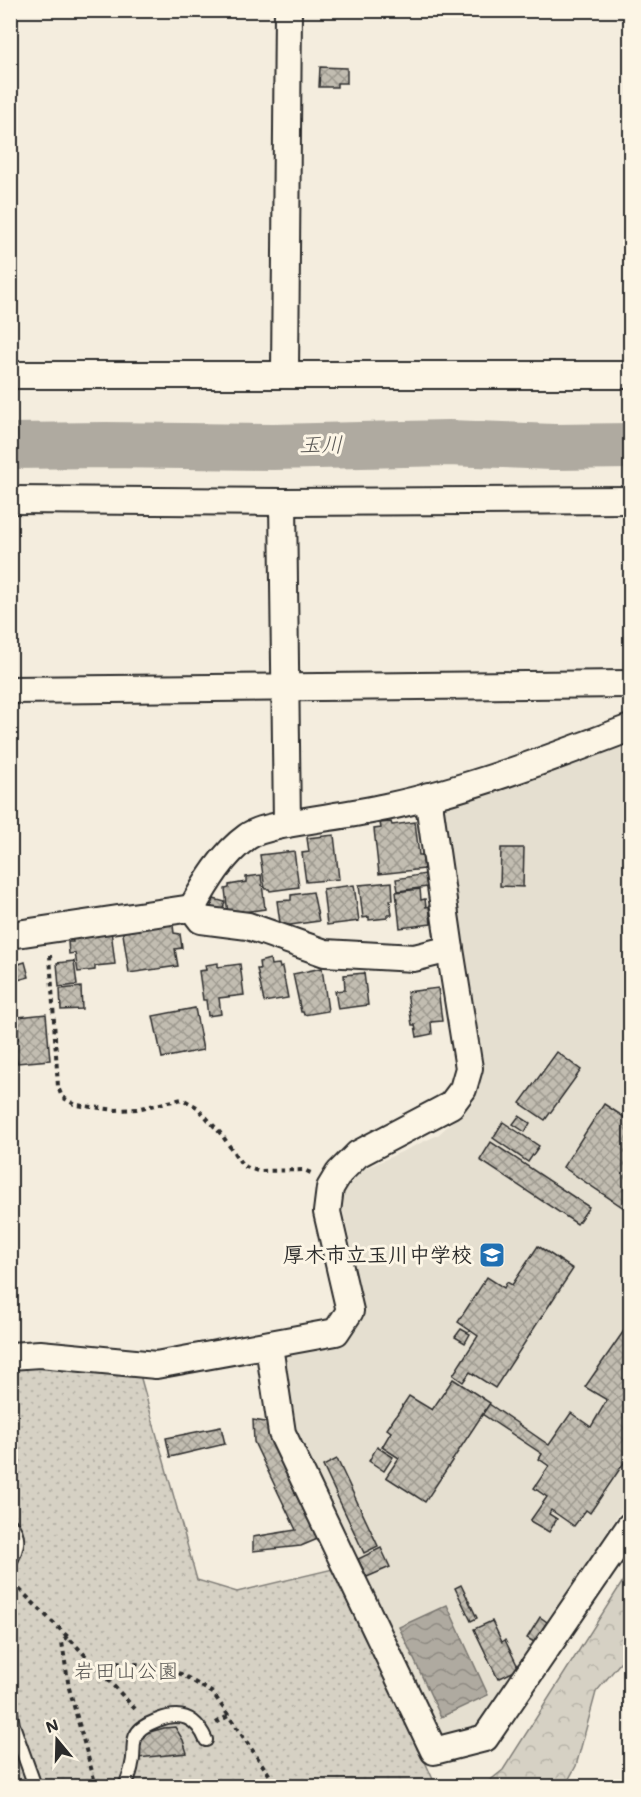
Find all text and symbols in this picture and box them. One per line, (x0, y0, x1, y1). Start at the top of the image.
water label: 玉川 (299, 429, 343, 458)
place label: 厚木市立玉川中学校 (283, 1240, 472, 1267)
school or university icon: 厚木市立玉川中学校 (477, 1240, 507, 1270)
park label: 岩田山公園 (74, 1656, 179, 1683)
north arrow (27, 1710, 87, 1770)
text: N (43, 1713, 61, 1737)

